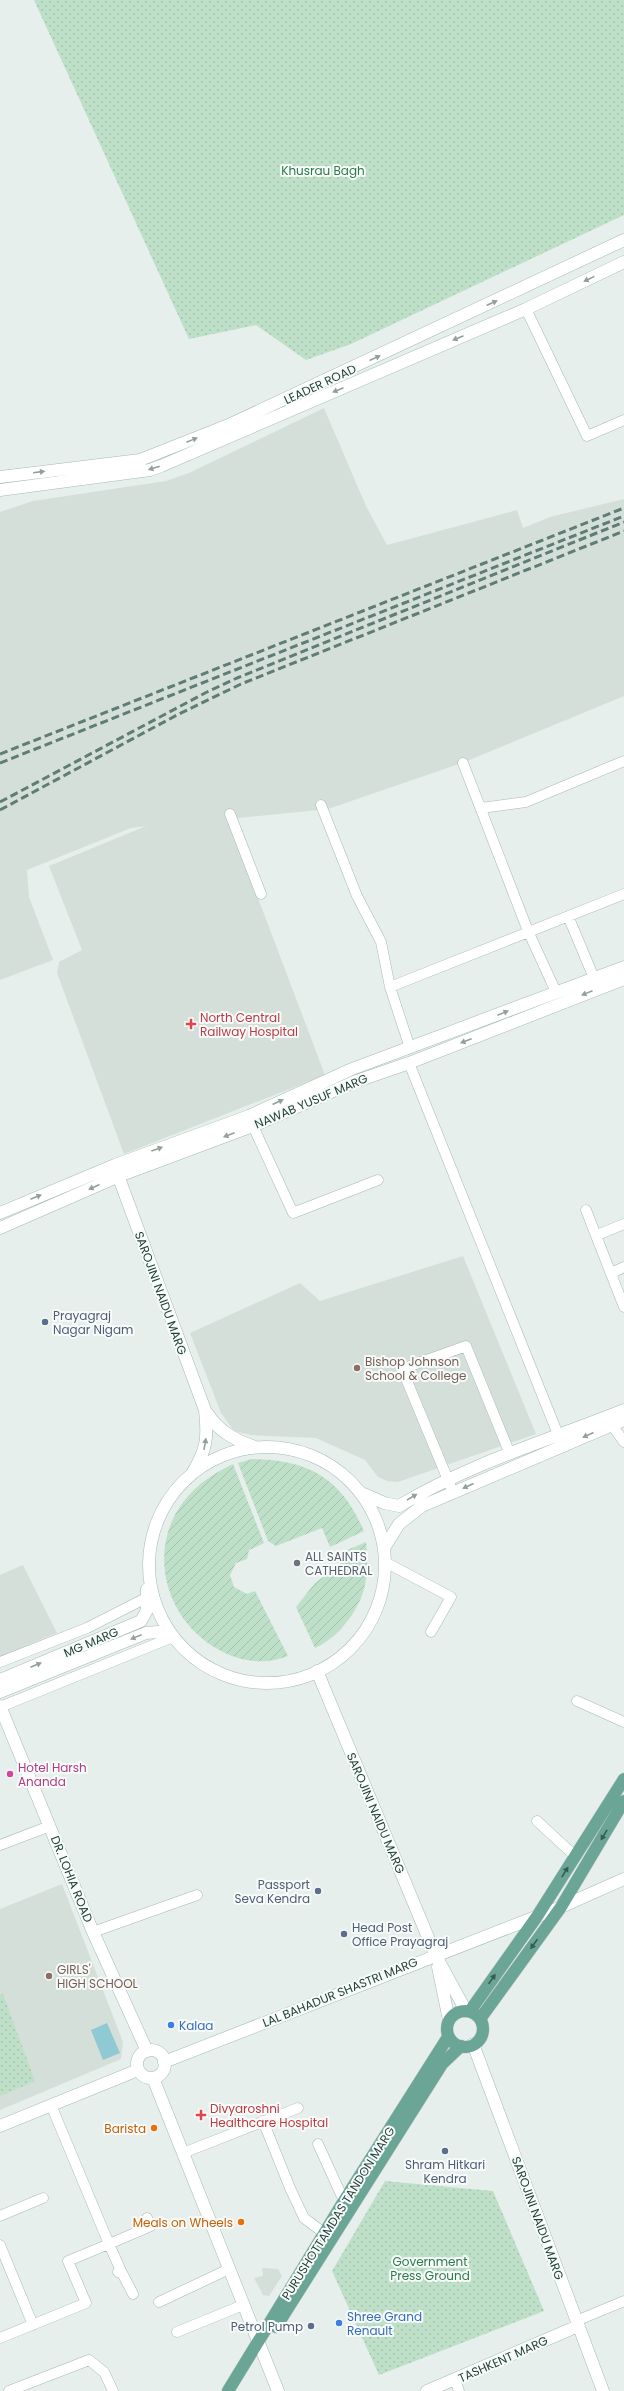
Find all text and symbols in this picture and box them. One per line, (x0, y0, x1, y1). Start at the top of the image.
park label: Khusrau Bagh (281, 162, 365, 179)
one-way arrow (583, 276, 595, 282)
one-way arrow (486, 299, 498, 306)
one-way arrow (451, 336, 463, 342)
one-way arrow (369, 355, 380, 361)
street label: LEADER ROAD (281, 360, 359, 408)
one-way arrow (332, 387, 344, 393)
one-way arrow (187, 436, 199, 442)
one-way arrow (148, 465, 160, 471)
one-way arrow (33, 469, 45, 476)
one-way arrow (582, 990, 593, 996)
place label: North Central Railway Hospital (200, 1009, 298, 1040)
one-way arrow (497, 1010, 508, 1016)
marker: North Central Railway Hospital (185, 1018, 197, 1030)
one-way arrow (460, 1038, 472, 1044)
street label: NAWAB YUSUF MARG (252, 1069, 370, 1133)
one-way arrow (272, 1099, 283, 1105)
one-way arrow (222, 1132, 234, 1138)
one-way arrow (151, 1146, 163, 1152)
one-way arrow (88, 1184, 100, 1190)
one-way arrow (30, 1194, 41, 1200)
street label: SAROJINI NAIDU MARG (131, 1229, 191, 1357)
place label: Prayagraj Nagar Nigam (53, 1307, 133, 1338)
marker: Prayagraj Nagar Nigam (40, 1317, 50, 1327)
place label: Bishop Johnson School & College (365, 1353, 466, 1384)
marker: Bishop Johnson School & College (352, 1363, 362, 1373)
one-way arrow (583, 1432, 594, 1438)
one-way arrow (203, 1438, 209, 1450)
one-way arrow (462, 1483, 474, 1489)
one-way arrow (406, 1494, 418, 1501)
place label: ALL SAINTS CATHEDRAL (305, 1548, 372, 1579)
marker: ALL SAINTS CATHEDRAL (292, 1558, 302, 1568)
street label: MG MARG (61, 1623, 121, 1661)
one-way arrow (129, 1634, 141, 1640)
one-way arrow (30, 1662, 41, 1668)
street label: SAROJINI NAIDU MARG (343, 1750, 409, 1876)
place label: Hotel Harsh Ananda (18, 1759, 87, 1790)
marker: Hotel Harsh Ananda (5, 1769, 15, 1779)
one-way arrow (600, 1829, 607, 1841)
street label: DR. LOHIA ROAD (47, 1833, 97, 1925)
one-way arrow (561, 1867, 569, 1877)
place label: Passport Seva Kendra (234, 1876, 310, 1907)
marker: Passport Seva Kendra (313, 1886, 323, 1896)
place label: Head Post Office Prayagraj (352, 1919, 448, 1950)
marker: Head Post Office Prayagraj (339, 1929, 349, 1939)
one-way arrow (530, 1939, 538, 1949)
street label: LAL BAHADUR SHASTRI MARG (260, 1953, 420, 2031)
place label: GIRLS' HIGH SCHOOL (57, 1961, 138, 1992)
marker: GIRLS' HIGH SCHOOL (44, 1971, 54, 1981)
one-way arrow (488, 1974, 496, 1985)
place label: Kalaa (179, 2017, 213, 2034)
marker: Kalaa (166, 2020, 176, 2030)
place label: Divyaroshni Healthcare Hospital (210, 2100, 328, 2131)
marker: Divyaroshni Healthcare Hospital (195, 2109, 207, 2121)
place label: Barista (104, 2120, 146, 2137)
marker: Barista (149, 2123, 159, 2133)
street label: PURUSHOTTAMDAS TANDON MARG (278, 2123, 398, 2303)
marker: Shram Hitkari Kendra (440, 2146, 450, 2156)
street label: SAROJINI NAIDU MARG (508, 2154, 568, 2282)
place label: Shram Hitkari Kendra (405, 2156, 485, 2187)
place label: Meals on Wheels (133, 2214, 233, 2231)
marker: Meals on Wheels (236, 2217, 246, 2227)
park label: Government Press Ground (390, 2253, 470, 2284)
place label: Shree Grand Renault (347, 2308, 422, 2339)
place label: Petrol Pump (231, 2318, 303, 2335)
marker: Shree Grand Renault (334, 2318, 344, 2328)
marker: Petrol Pump (306, 2321, 316, 2331)
street label: TASHKENT MARG (455, 2332, 551, 2386)

